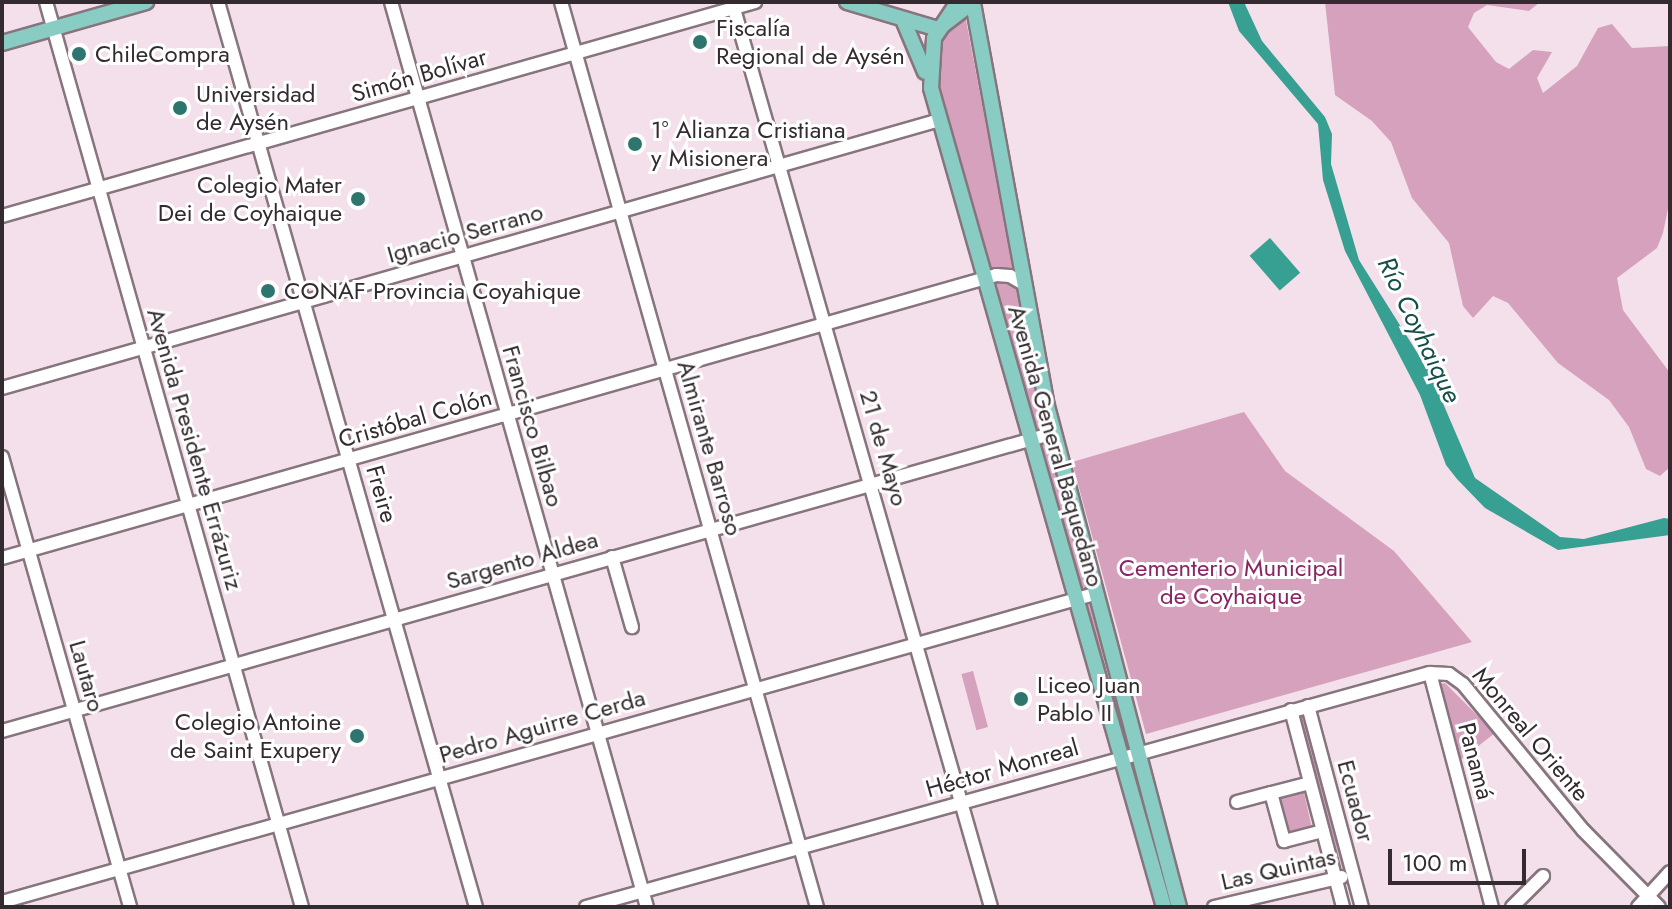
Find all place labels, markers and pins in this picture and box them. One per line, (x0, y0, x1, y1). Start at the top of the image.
place label: Fiscalía Regional de Aysén (716, 14, 905, 70)
marker: Fiscalía Regional de Aysén (691, 33, 709, 51)
place label: ChileCompra (95, 40, 230, 68)
marker: ChileCompra (70, 45, 88, 63)
place label: Universidad de Aysén (196, 80, 315, 136)
marker: Universidad de Aysén (171, 99, 189, 117)
place label: 1º Alianza Cristiana y Misionera (651, 116, 845, 172)
marker: 1º Alianza Cristiana y Misionera (626, 135, 644, 153)
place label: Colegio Mater Dei de Coyhaique (158, 171, 342, 227)
marker: Colegio Mater Dei de Coyhaique (349, 190, 367, 208)
place label: CONAF Provincia Coyahique (284, 277, 581, 305)
marker: CONAF Provincia Coyahique (259, 282, 277, 300)
place label: Liceo Juan Pablo II (1037, 671, 1141, 727)
marker: Liceo Juan Pablo II (1012, 690, 1030, 708)
place label: Colegio Antoine de Saint Exupery (170, 708, 341, 764)
marker: Colegio Antoine de Saint Exupery (348, 727, 366, 745)

